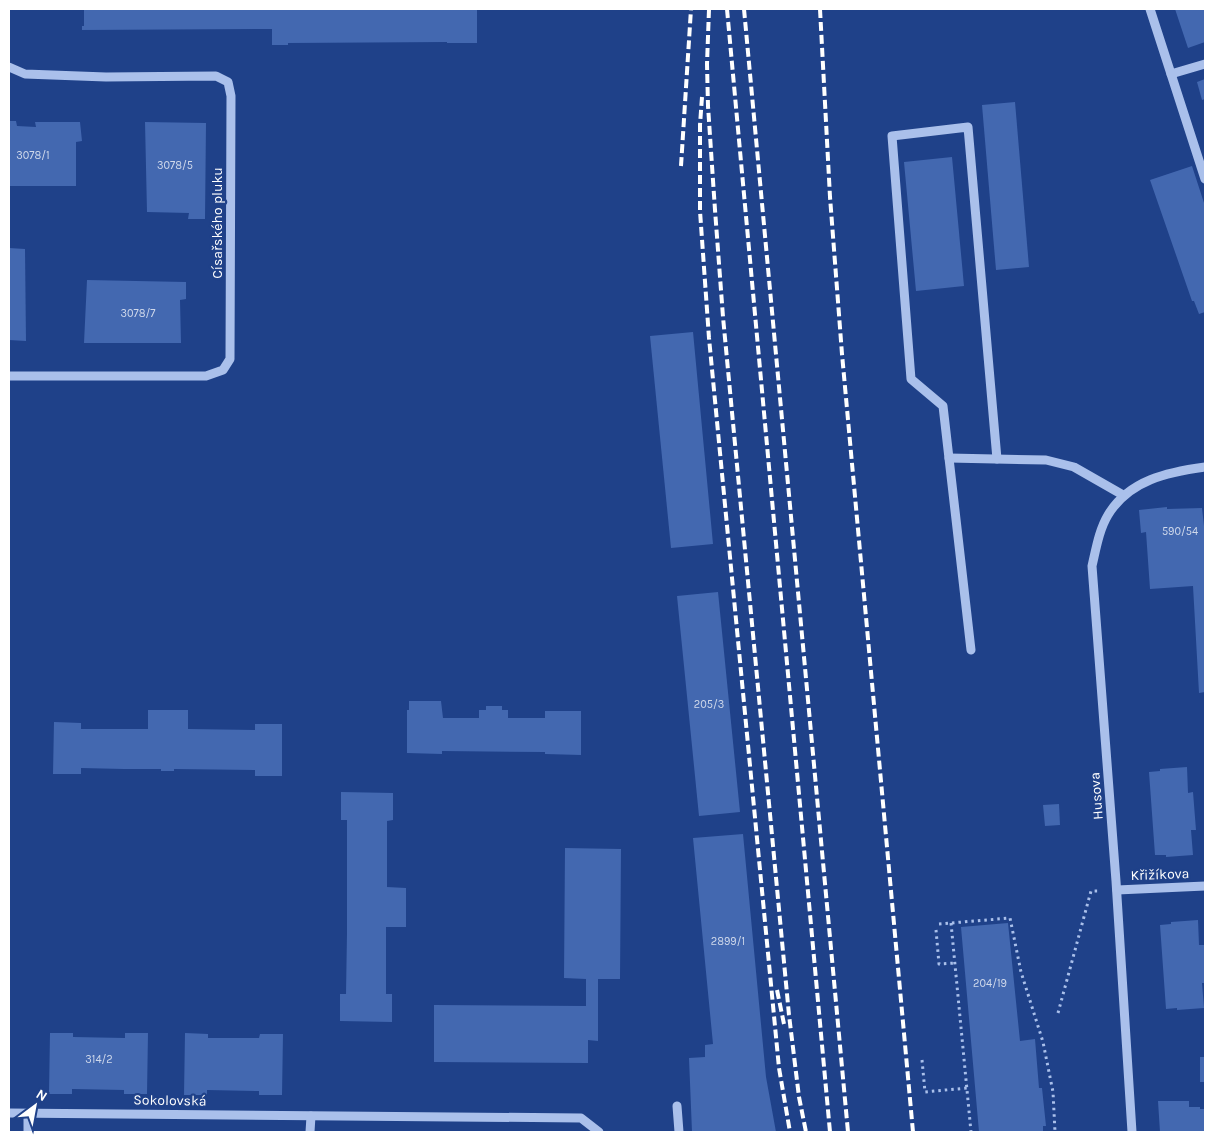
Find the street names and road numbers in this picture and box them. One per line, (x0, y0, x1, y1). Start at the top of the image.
street label: Císařského pluku (209, 167, 226, 279)
street label: Husova (1086, 772, 1107, 820)
street label: Křižíkova (1130, 865, 1190, 884)
street label: Sokolovská (133, 1091, 207, 1110)

